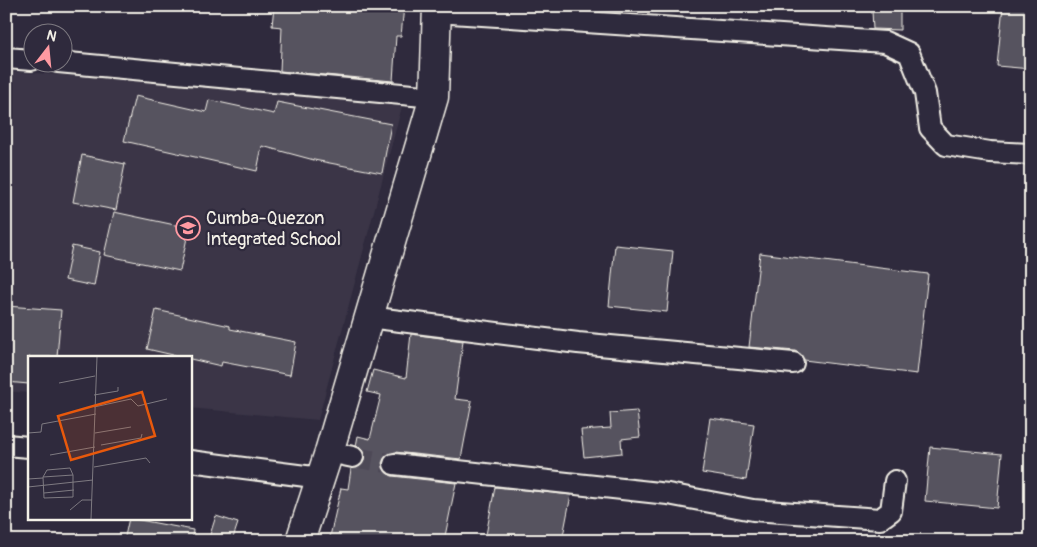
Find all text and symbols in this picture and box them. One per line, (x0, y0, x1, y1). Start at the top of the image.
north arrow (22, 22, 72, 72)
text: N (45, 27, 58, 45)
place label: Cumba-Quezon Integrated School (206, 207, 341, 251)
school or university icon: Cumba-Quezon Integrated School (175, 215, 201, 241)
inset map (28, 356, 191, 520)

